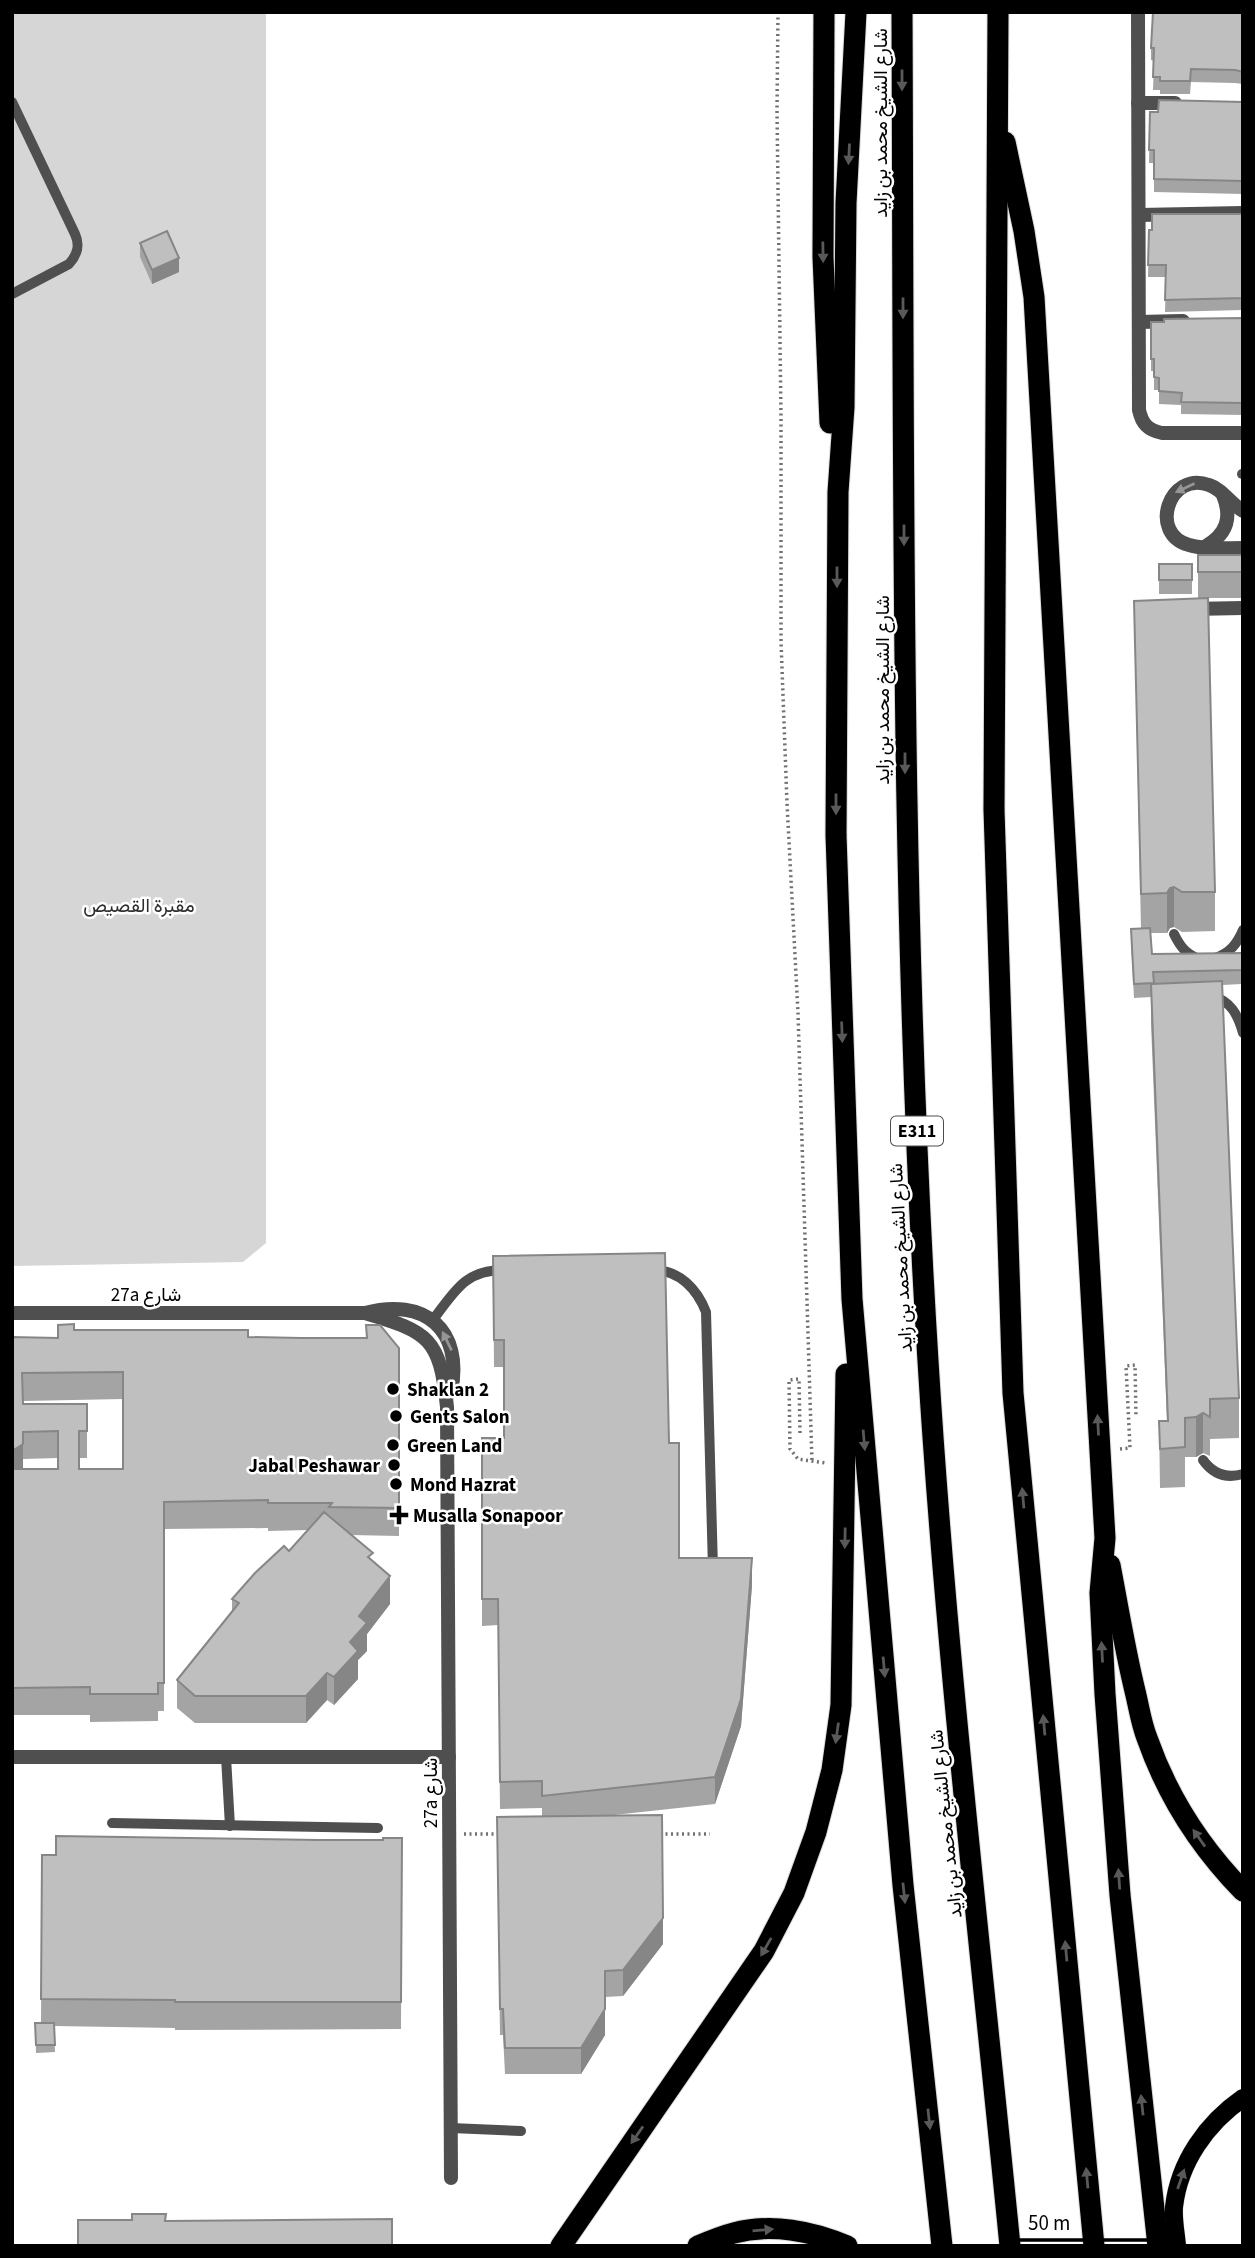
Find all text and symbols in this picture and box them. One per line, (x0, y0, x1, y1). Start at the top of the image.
street label: شارع الشيخ محمد بن زايد (868, 28, 895, 218)
one-way arrow (896, 70, 908, 92)
one-way arrow (843, 143, 854, 165)
one-way arrow (817, 241, 829, 263)
one-way arrow (897, 297, 909, 319)
one-way arrow (1175, 482, 1195, 494)
one-way arrow (898, 525, 910, 547)
one-way arrow (831, 566, 843, 588)
street label: شارع الشيخ محمد بن زايد (870, 595, 897, 785)
one-way arrow (899, 752, 911, 774)
one-way arrow (831, 794, 842, 816)
park label: مقبرة القصيص (83, 893, 195, 920)
one-way arrow (836, 1021, 847, 1043)
road number: E311 (891, 1116, 943, 1146)
street label: شارع الشيخ محمد بن زايد (883, 1163, 920, 1353)
street label: 27a شارع (111, 1282, 181, 1309)
one-way arrow (441, 1331, 452, 1351)
place label: Shaklan 2 (407, 1377, 489, 1404)
marker: Shaklan 2 (385, 1381, 401, 1397)
place label: Gents Salon (410, 1404, 510, 1431)
marker: Gents Salon (388, 1408, 404, 1424)
one-way arrow (1092, 1414, 1103, 1436)
one-way arrow (859, 1429, 870, 1451)
place label: Green Land (407, 1433, 502, 1460)
marker: Green Land (385, 1437, 401, 1453)
place label: Jabal Peshawar (248, 1453, 380, 1480)
marker: Jabal Peshawar (386, 1457, 402, 1473)
place label: Mond Hazrat (410, 1472, 516, 1499)
marker: Mond Hazrat (388, 1476, 404, 1492)
one-way arrow (1017, 1487, 1028, 1509)
place label: Musalla Sonapoor (413, 1503, 563, 1530)
marker: Musalla Sonapoor (391, 1507, 407, 1523)
one-way arrow (839, 1528, 850, 1550)
one-way arrow (1096, 1641, 1107, 1663)
one-way arrow (879, 1656, 890, 1678)
one-way arrow (1038, 1714, 1049, 1736)
one-way arrow (831, 1722, 842, 1744)
street label: شارع الشيخ محمد بن زايد (923, 1728, 970, 1919)
street label: 27a شارع (418, 1758, 445, 1828)
one-way arrow (1192, 1829, 1206, 1847)
one-way arrow (1113, 1867, 1124, 1889)
one-way arrow (899, 1882, 910, 1904)
one-way arrow (760, 1937, 772, 1957)
one-way arrow (1060, 1940, 1071, 1962)
one-way arrow (1136, 2094, 1147, 2116)
one-way arrow (923, 2109, 934, 2131)
one-way arrow (630, 2126, 644, 2144)
one-way arrow (1081, 2167, 1092, 2189)
one-way arrow (1176, 2168, 1187, 2189)
scale bar (1017, 2198, 1166, 2242)
text: 50 m (1028, 2208, 1070, 2238)
one-way arrow (753, 2224, 775, 2235)

